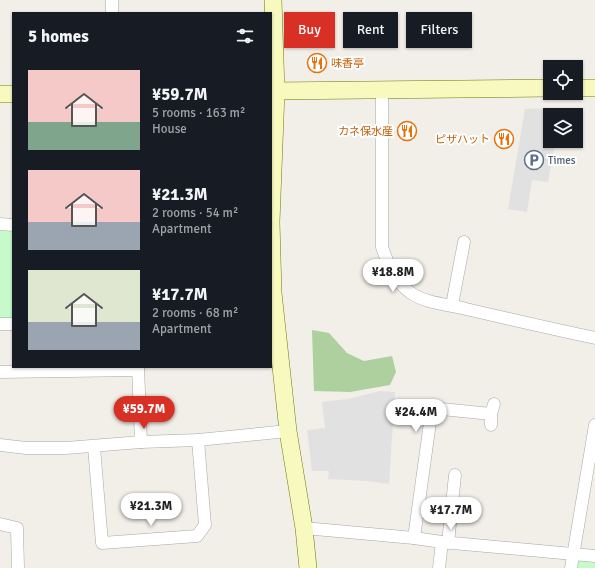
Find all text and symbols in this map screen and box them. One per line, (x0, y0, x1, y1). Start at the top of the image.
chip: Buy (284, 12, 335, 48)
chip: Rent (343, 12, 398, 48)
chip: Filters (406, 12, 472, 48)
icon: filters (234, 25, 256, 47)
text: 5 homes (28, 26, 89, 47)
restaurant icon: 味香亭 (306, 52, 328, 74)
place label: 味香亭 (331, 57, 364, 70)
map controls (543, 60, 583, 148)
button: locate (543, 60, 583, 100)
text: ¥59.7M (152, 84, 208, 105)
icon: home (60, 86, 108, 134)
text: 5 rooms · 163 m² (152, 105, 245, 121)
button: layers (543, 108, 583, 148)
restaurant icon: カネ保水産 (396, 120, 418, 142)
text: House (152, 121, 187, 137)
place label: カネ保水産 (338, 125, 393, 138)
restaurant icon: ピザハット (493, 128, 515, 150)
place label: ピザハット (435, 133, 490, 146)
parking icon: Times (523, 149, 545, 171)
place label: Times (548, 154, 576, 167)
text: ¥21.3M (152, 184, 208, 205)
icon: home (60, 186, 108, 234)
text: 2 rooms · 54 m² (152, 205, 238, 221)
text: Apartment (152, 221, 212, 237)
pin: ¥18.8M (360, 259, 426, 293)
text: ¥18.8M (372, 264, 414, 280)
text: ¥17.7M (152, 284, 208, 305)
icon: home (60, 286, 108, 334)
text: 2 rooms · 68 m² (152, 305, 238, 321)
text: Apartment (152, 321, 212, 337)
pin: ¥59.7M (111, 396, 177, 430)
pin: ¥24.4M (383, 399, 449, 433)
text: ¥59.7M (123, 401, 165, 417)
text: ¥24.4M (395, 404, 437, 420)
pin: ¥21.3M (118, 493, 184, 527)
pin: ¥17.7M (418, 497, 484, 531)
text: ¥21.3M (130, 498, 172, 514)
text: ¥17.7M (430, 502, 472, 518)

